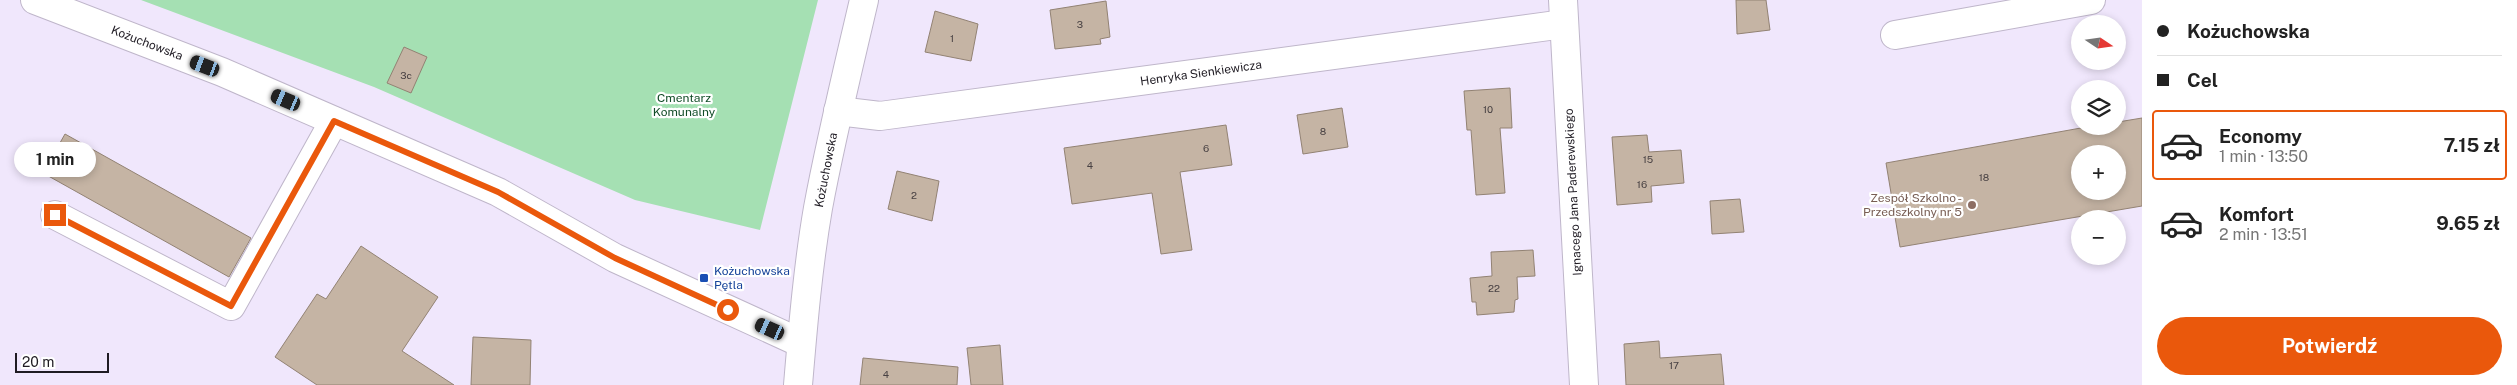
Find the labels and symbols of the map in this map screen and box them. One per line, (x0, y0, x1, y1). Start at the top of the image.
north arrow (2071, 15, 2126, 70)
house number: 3 (1077, 18, 1083, 30)
street label: Kożuchowska (109, 23, 185, 63)
house number: 1 (950, 32, 954, 44)
car (188, 54, 221, 78)
street label: Henryka Sienkiewicza (1139, 58, 1263, 88)
house number: 3c (400, 69, 412, 81)
car (269, 87, 302, 113)
park label: Cmentarz Komunalny (653, 91, 716, 119)
house number: 10 (1483, 103, 1493, 115)
street label: Ignacego Jana Paderewskiego (1562, 108, 1584, 276)
house number: 8 (1320, 125, 1326, 137)
street label: Kożuchowska (812, 131, 840, 209)
callout: 1 min (14, 142, 96, 178)
house number: 6 (1203, 142, 1209, 154)
house number: 15 (1643, 153, 1653, 165)
house number: 4 (1087, 159, 1093, 171)
house number: 18 (1979, 171, 1989, 183)
house number: 16 (1637, 178, 1647, 190)
house number: 2 (911, 189, 917, 201)
place label: Zespół Szkolno - Przedszkolny nr 5 (1863, 191, 1962, 219)
marker: Zespół Szkolno - Przedszkolny nr 5 (1966, 199, 1978, 211)
route end (44, 204, 66, 226)
place label: Kożuchowska Pętla (714, 264, 790, 292)
marker: Kożuchowska Pętla (698, 272, 710, 284)
house number: 22 (1488, 282, 1500, 294)
route start (717, 299, 739, 321)
car (753, 316, 786, 342)
scale bar (15, 350, 109, 373)
house number: 17 (1669, 359, 1679, 371)
house number: 4 (883, 368, 889, 380)

